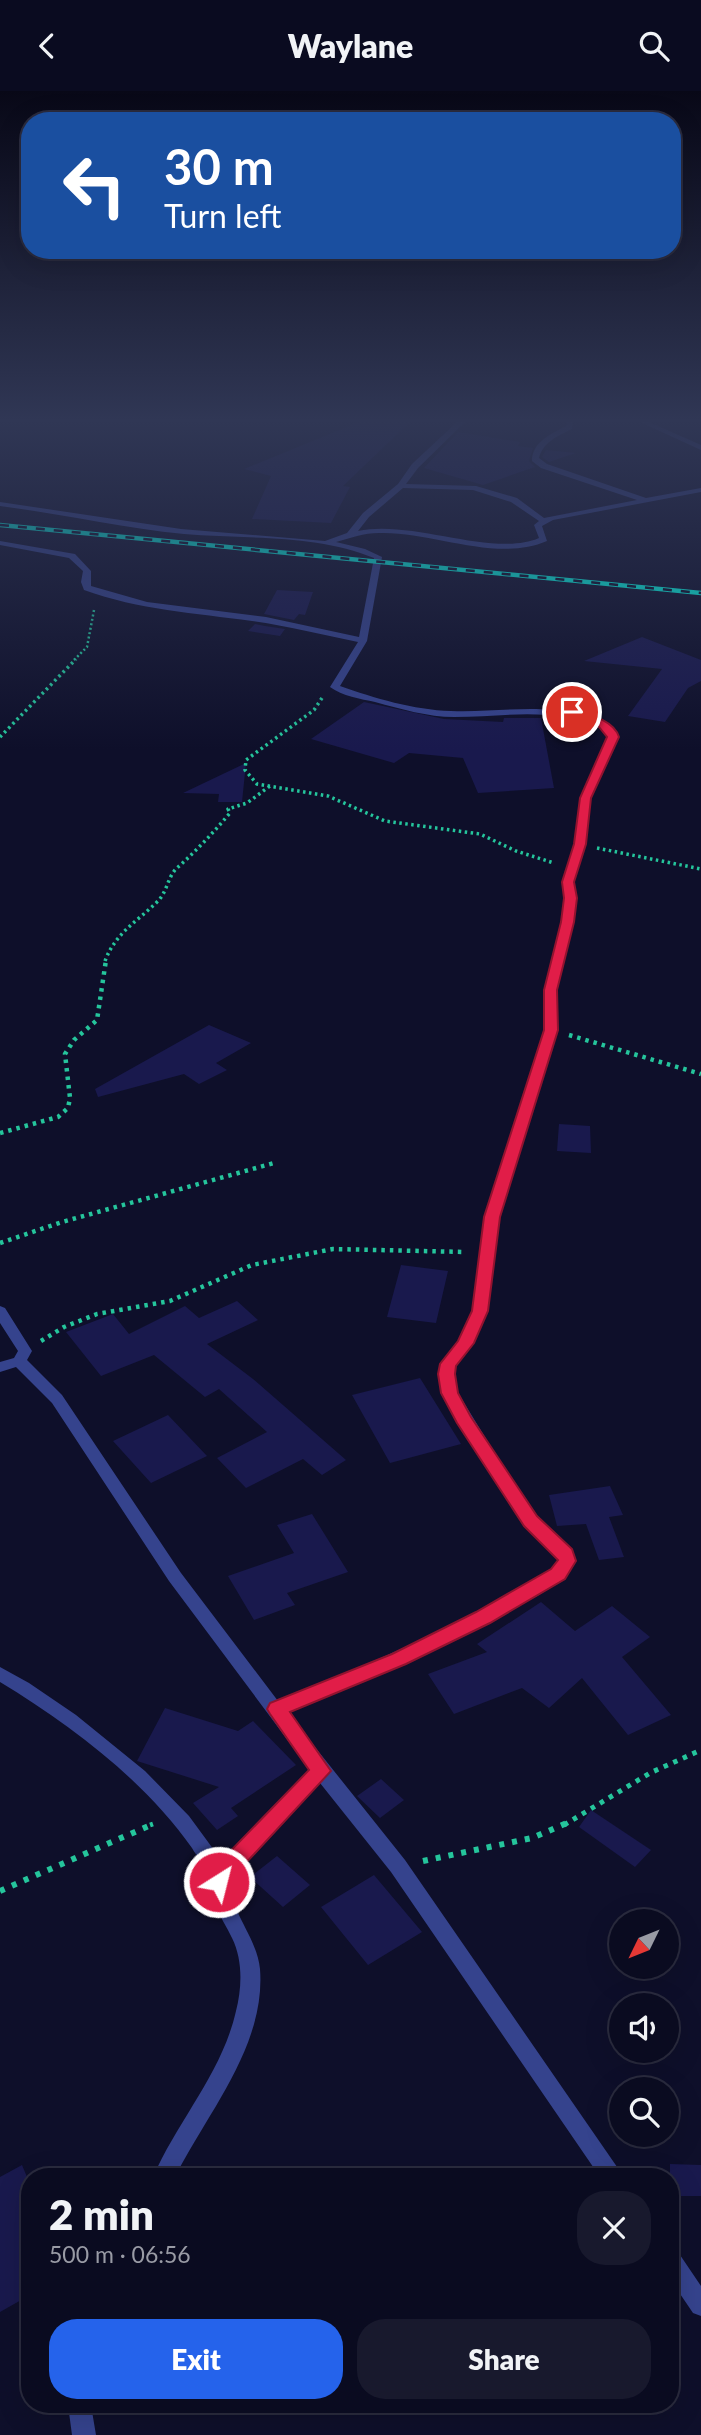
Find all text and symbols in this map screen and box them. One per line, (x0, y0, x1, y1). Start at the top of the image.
text: Waylane (288, 26, 413, 65)
icon: back (28, 27, 66, 65)
icon: search (635, 27, 673, 65)
text: 30 m (164, 137, 274, 195)
icon: left (49, 140, 140, 231)
text: Turn left (164, 196, 281, 235)
pin (542, 682, 602, 742)
icon: arrive (553, 693, 591, 731)
position arrow (182, 1845, 256, 1919)
north arrow (609, 1909, 679, 1979)
map controls (609, 1909, 679, 2147)
button: sound (609, 1993, 679, 2063)
button: search (609, 2077, 679, 2147)
text: 2 min (49, 2189, 154, 2239)
button: close (577, 2191, 651, 2265)
text: 500 m · 06:56 (49, 2240, 191, 2268)
button: Exit (49, 2319, 343, 2399)
button: Share (357, 2319, 651, 2399)

